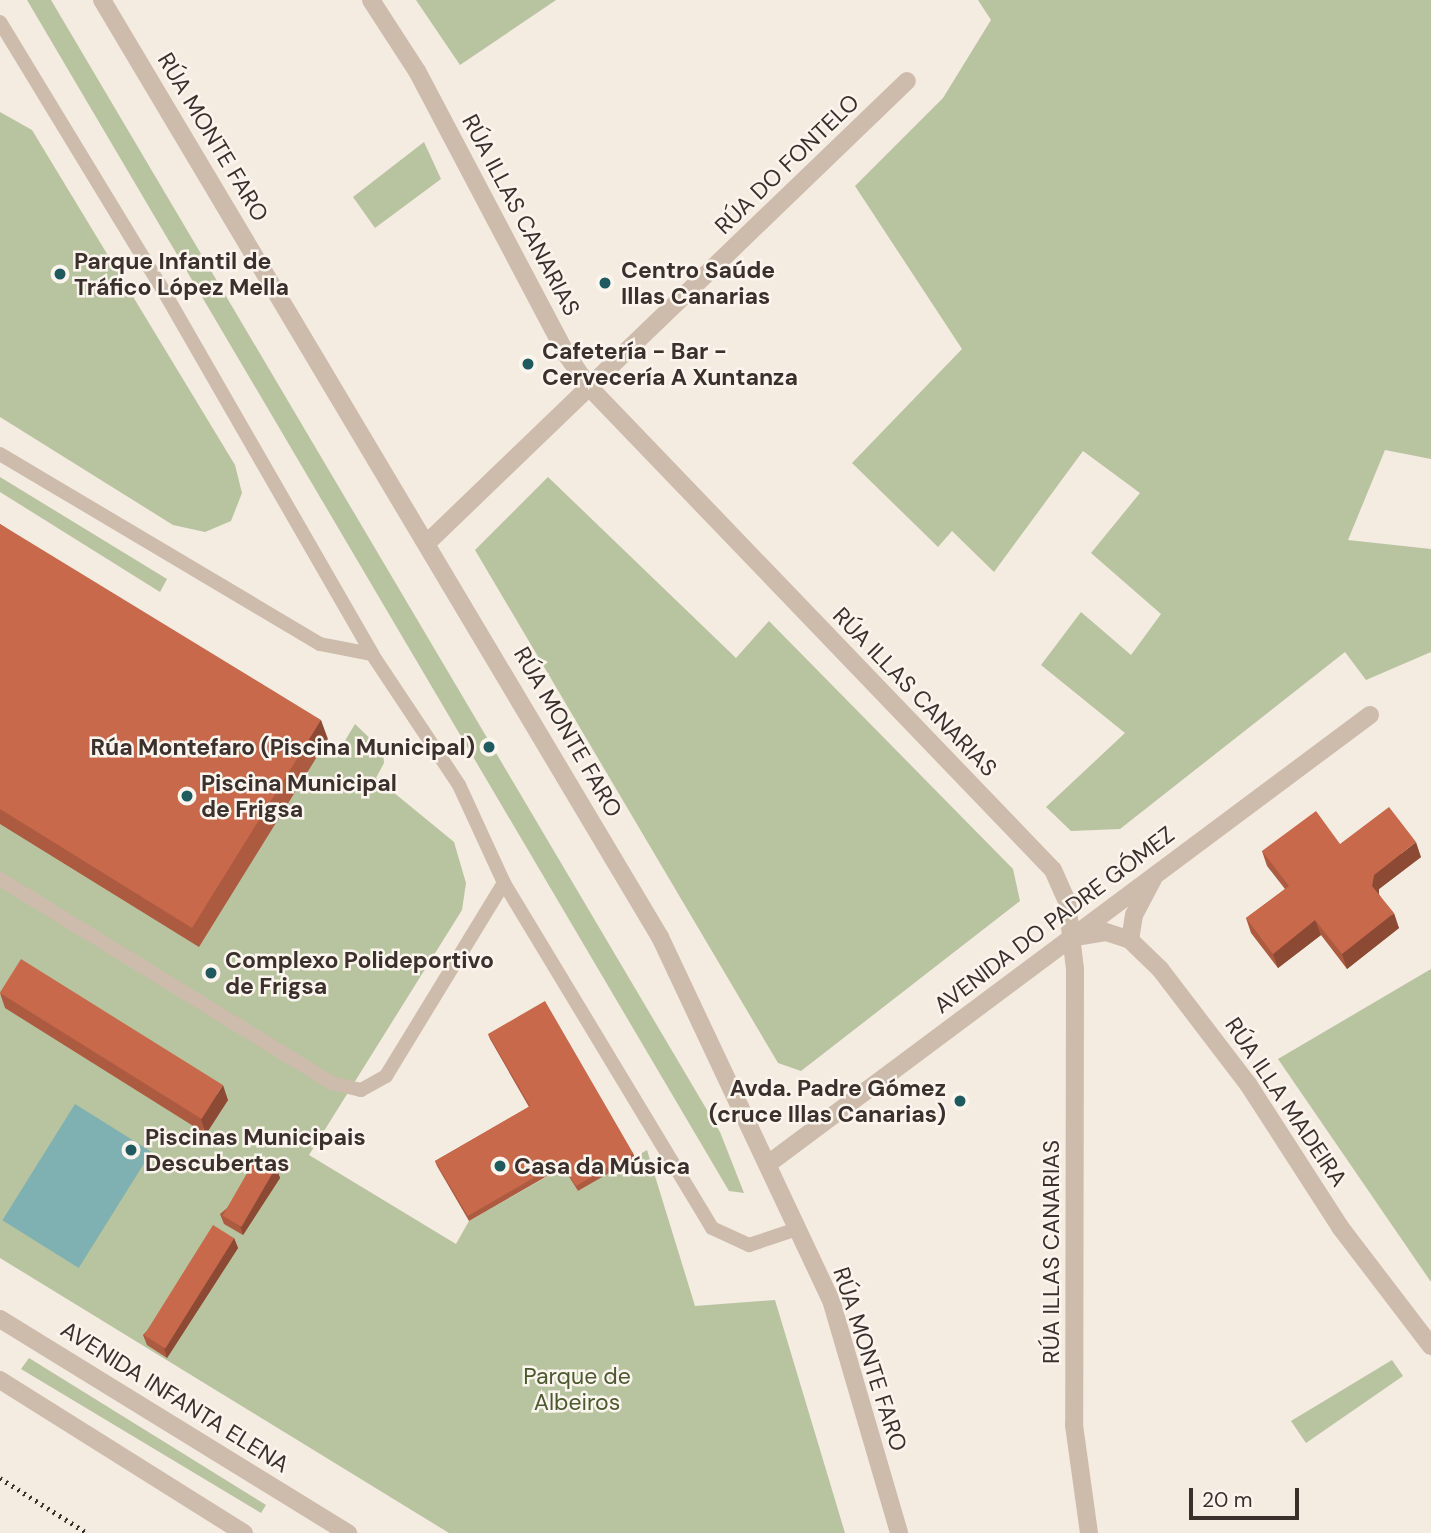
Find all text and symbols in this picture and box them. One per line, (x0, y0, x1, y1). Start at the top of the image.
street label: RÚA MONTE FARO (152, 48, 274, 226)
street label: RÚA DO FONTELO (709, 88, 865, 240)
street label: RÚA ILLAS CANARIAS (456, 110, 586, 320)
place label: Parque Infantil de Tráfico López Mella (74, 247, 289, 301)
place label: Centro Saúde Illas Canarias (621, 256, 775, 310)
marker: Parque Infantil de Tráfico López Mella (52, 266, 68, 282)
marker: Centro Saúde Illas Canarias (595, 273, 615, 293)
place label: Cafetería - Bar - Cervecería A Xuntanza (542, 337, 798, 391)
marker: Cafetería - Bar - Cervecería A Xuntanza (520, 356, 536, 372)
street label: RÚA ILLAS CANARIAS (827, 602, 1003, 782)
street label: RÚA MONTE FARO (508, 642, 628, 822)
place label: Rúa Montefaro (Piscina Municipal) (91, 733, 475, 761)
marker: Rúa Montefaro (Piscina Municipal) (481, 739, 497, 755)
place label: Piscina Municipal de Frigsa (201, 769, 397, 823)
marker: Piscina Municipal de Frigsa (179, 788, 195, 804)
street label: AVENIDA DO PADRE GÓMEZ (928, 821, 1180, 1019)
place label: Complexo Polideportivo de Frigsa (225, 946, 494, 1000)
marker: Complexo Polideportivo de Frigsa (203, 965, 219, 981)
street label: RÚA ILLA MADEIRA (1219, 1012, 1353, 1192)
place label: Avda. Padre Gómez (cruce Illas Canarias) (709, 1074, 946, 1128)
marker: Avda. Padre Gómez (cruce Illas Canarias) (952, 1093, 968, 1109)
place label: Piscinas Municipais Descubertas (145, 1123, 366, 1177)
street label: RÚA ILLAS CANARIAS (1037, 1140, 1065, 1364)
marker: Piscinas Municipais Descubertas (123, 1142, 139, 1158)
place label: Casa da Música (514, 1152, 690, 1180)
marker: Casa da Música (492, 1158, 508, 1174)
street label: RÚA MONTE FARO (827, 1263, 913, 1455)
street label: AVENIDA INFANTA ELENA (56, 1315, 294, 1479)
park label: Parque de Albeiros (523, 1362, 631, 1416)
scale bar (1193, 1474, 1303, 1518)
text: 20 m (1202, 1486, 1253, 1514)

